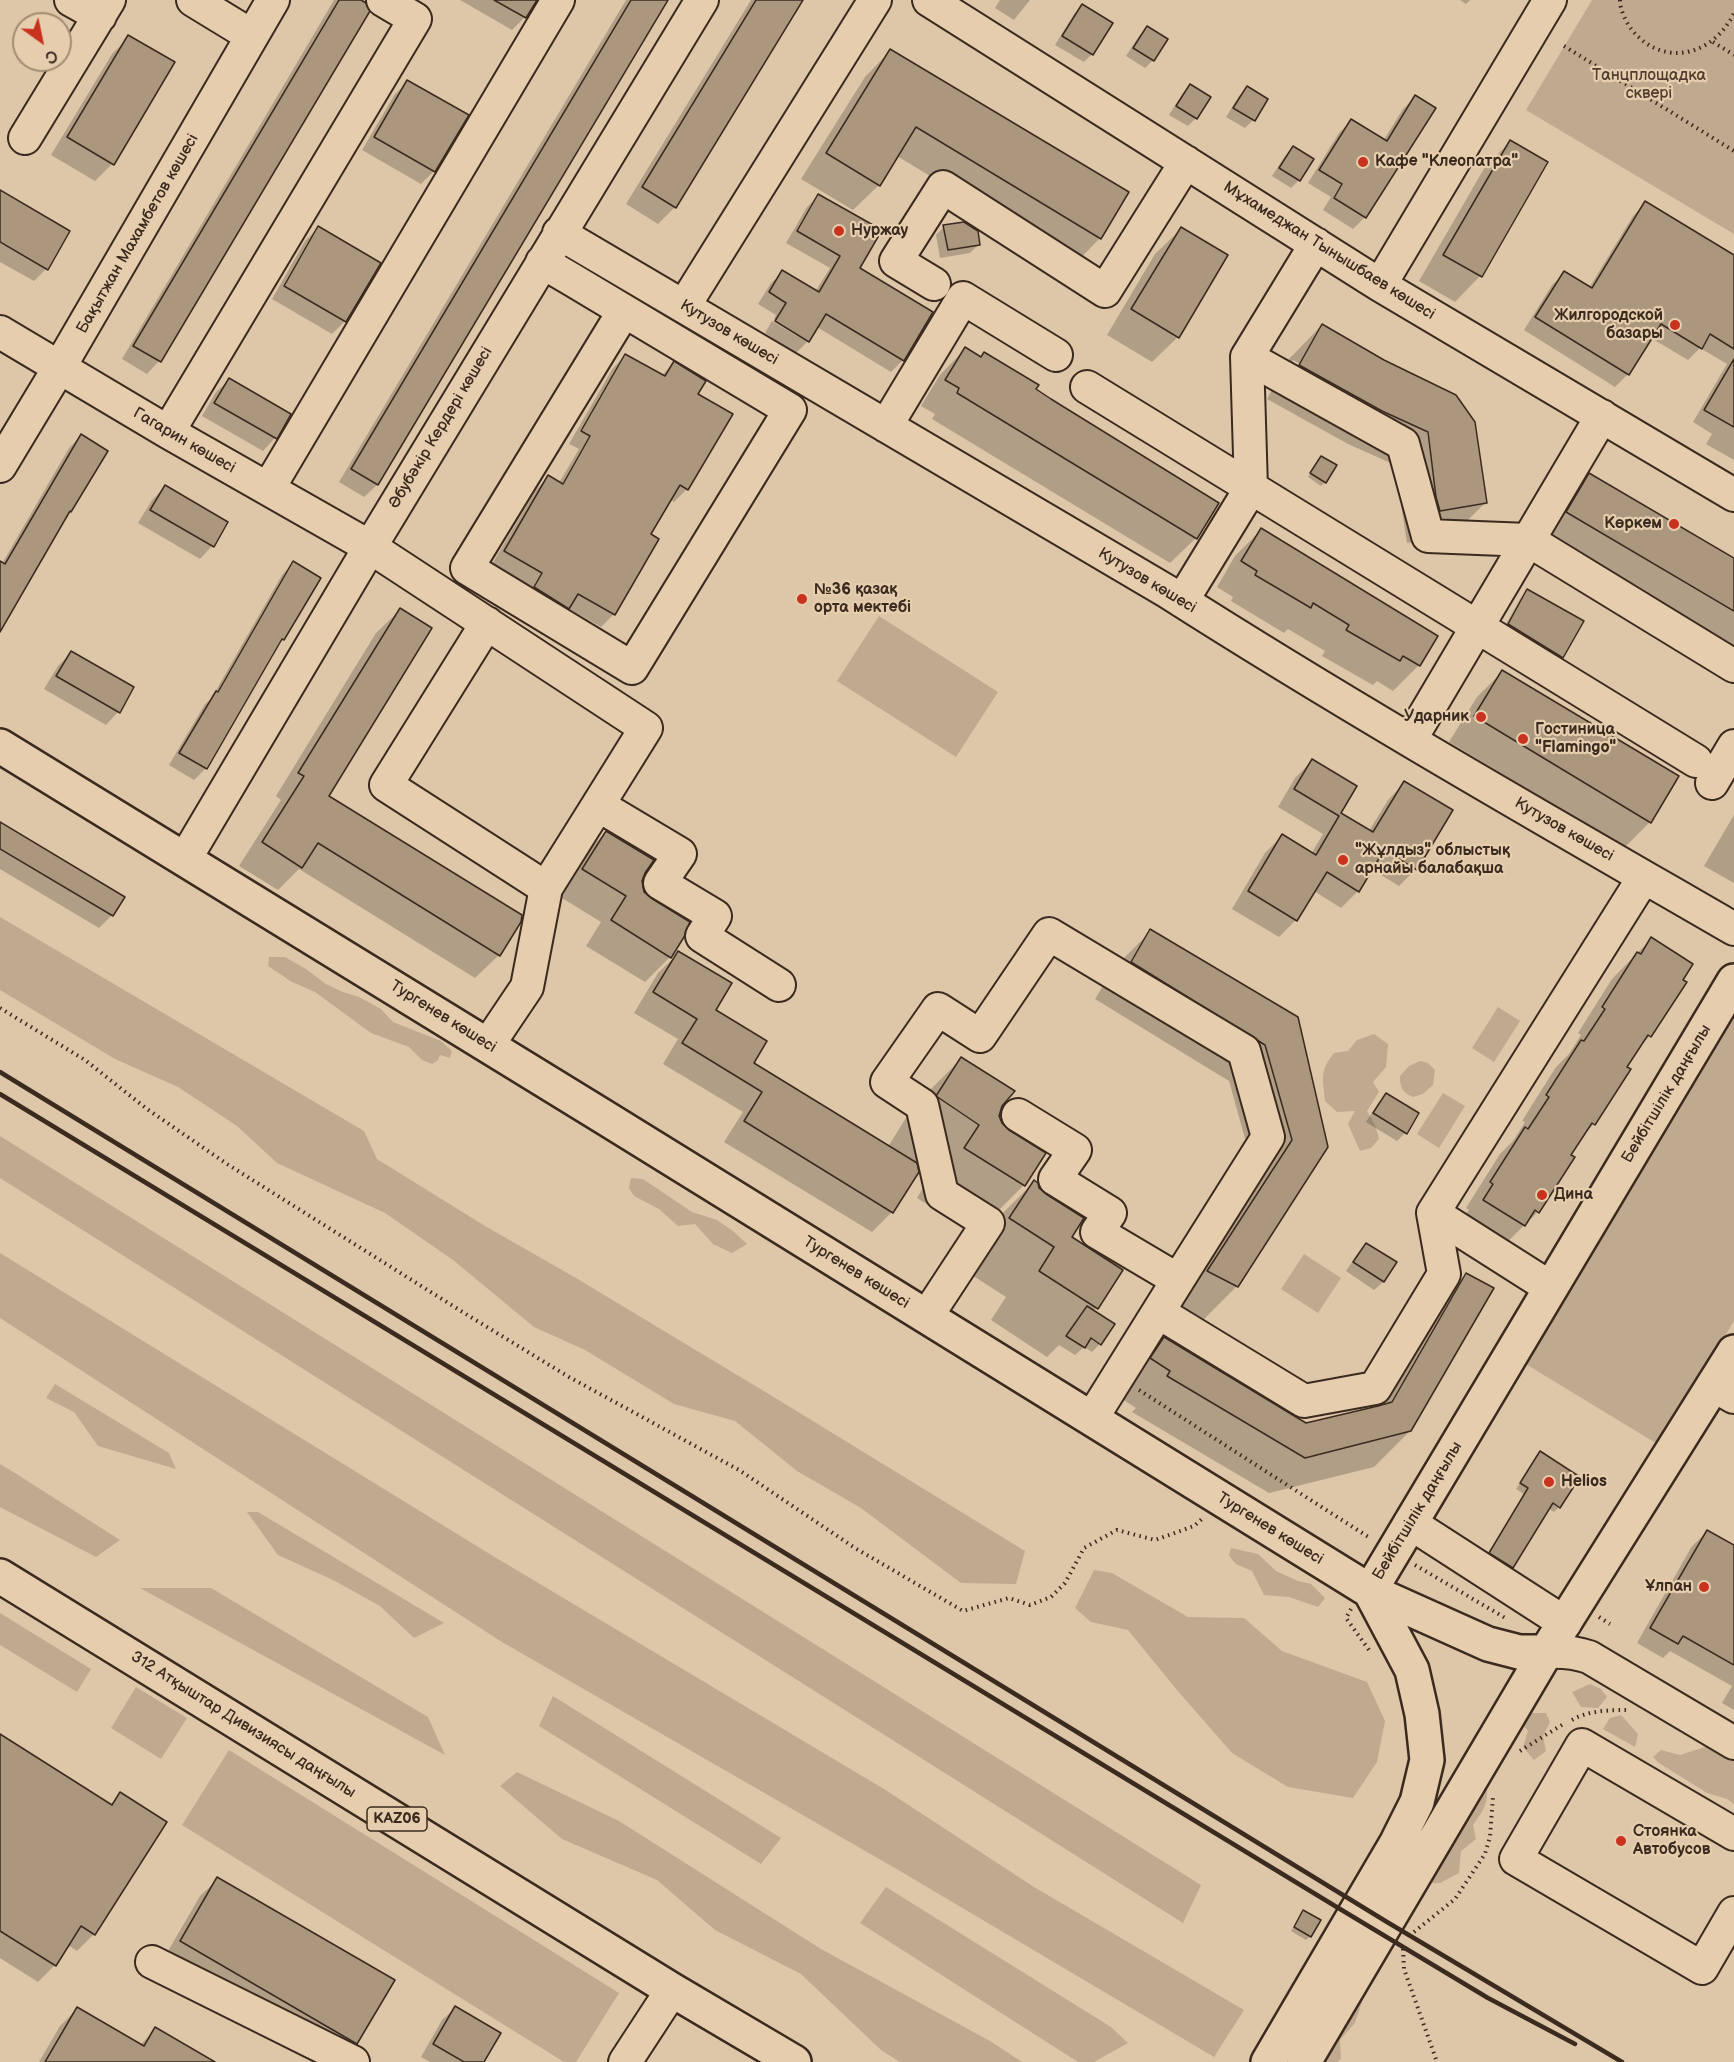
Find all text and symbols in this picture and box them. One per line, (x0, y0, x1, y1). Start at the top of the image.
north arrow (12, 12, 72, 72)
text: С (41, 45, 61, 67)
park label: Танцплощадка сквері (1592, 66, 1706, 104)
street label: Бақытжан Махамбетов көшесі (73, 131, 203, 337)
place label: Кафе "Клеопатра" (1375, 152, 1518, 172)
marker: Кафе "Клеопатра" (1356, 155, 1370, 169)
street label: Мұхамеджан Тынышбаев көшесі (1220, 178, 1438, 324)
place label: Нуржау (851, 221, 908, 241)
marker: Нуржау (832, 224, 846, 238)
street label: Кутузов көшесі (676, 296, 782, 370)
place label: Жилгородской базары (1554, 306, 1663, 344)
marker: Жилгородской базары (1668, 318, 1682, 332)
street label: Әбубәкір Кердері көшесі (385, 344, 497, 512)
street label: Гагарин көшесі (129, 404, 239, 478)
place label: Көркем (1604, 514, 1662, 534)
marker: Көркем (1667, 517, 1681, 531)
street label: Кутузов көшесі (1094, 544, 1200, 618)
place label: №36 қазақ орта мектебі (814, 580, 911, 618)
marker: №36 қазақ орта мектебі (795, 592, 809, 606)
place label: Ударник (1404, 707, 1469, 727)
marker: Ударник (1474, 710, 1488, 724)
place label: Гостиница "Flamingo" (1535, 720, 1616, 758)
marker: Гостиница "Flamingo" (1516, 732, 1530, 746)
street label: Кутузов көшесі (1511, 794, 1617, 866)
place label: "Жұлдыз" облыстық арнайы балабақша (1355, 841, 1510, 879)
marker: "Жұлдыз" облыстық арнайы балабақша (1336, 853, 1350, 867)
street label: Тургенев көшесі (386, 977, 500, 1057)
street label: Бейбітшілік даңғылы (1618, 1021, 1716, 1167)
place label: Дина (1554, 1185, 1593, 1205)
marker: Дина (1535, 1188, 1549, 1202)
street label: Тургенев көшесі (799, 1233, 913, 1313)
street label: Бейбітшілік даңғылы (1369, 1438, 1467, 1584)
place label: Helios (1561, 1472, 1607, 1492)
marker: Helios (1542, 1475, 1556, 1489)
street label: Тургенев көшесі (1213, 1489, 1327, 1569)
place label: Ұлпан (1645, 1577, 1692, 1597)
marker: Ұлпан (1697, 1580, 1711, 1594)
street label: 312 Атқыштар Дивизиясы даңғылы (127, 1648, 359, 1802)
road number: KАZ06 (367, 1807, 427, 1831)
place label: Стоянка Автобусов (1633, 1822, 1710, 1860)
marker: Стоянка Автобусов (1614, 1834, 1628, 1848)

